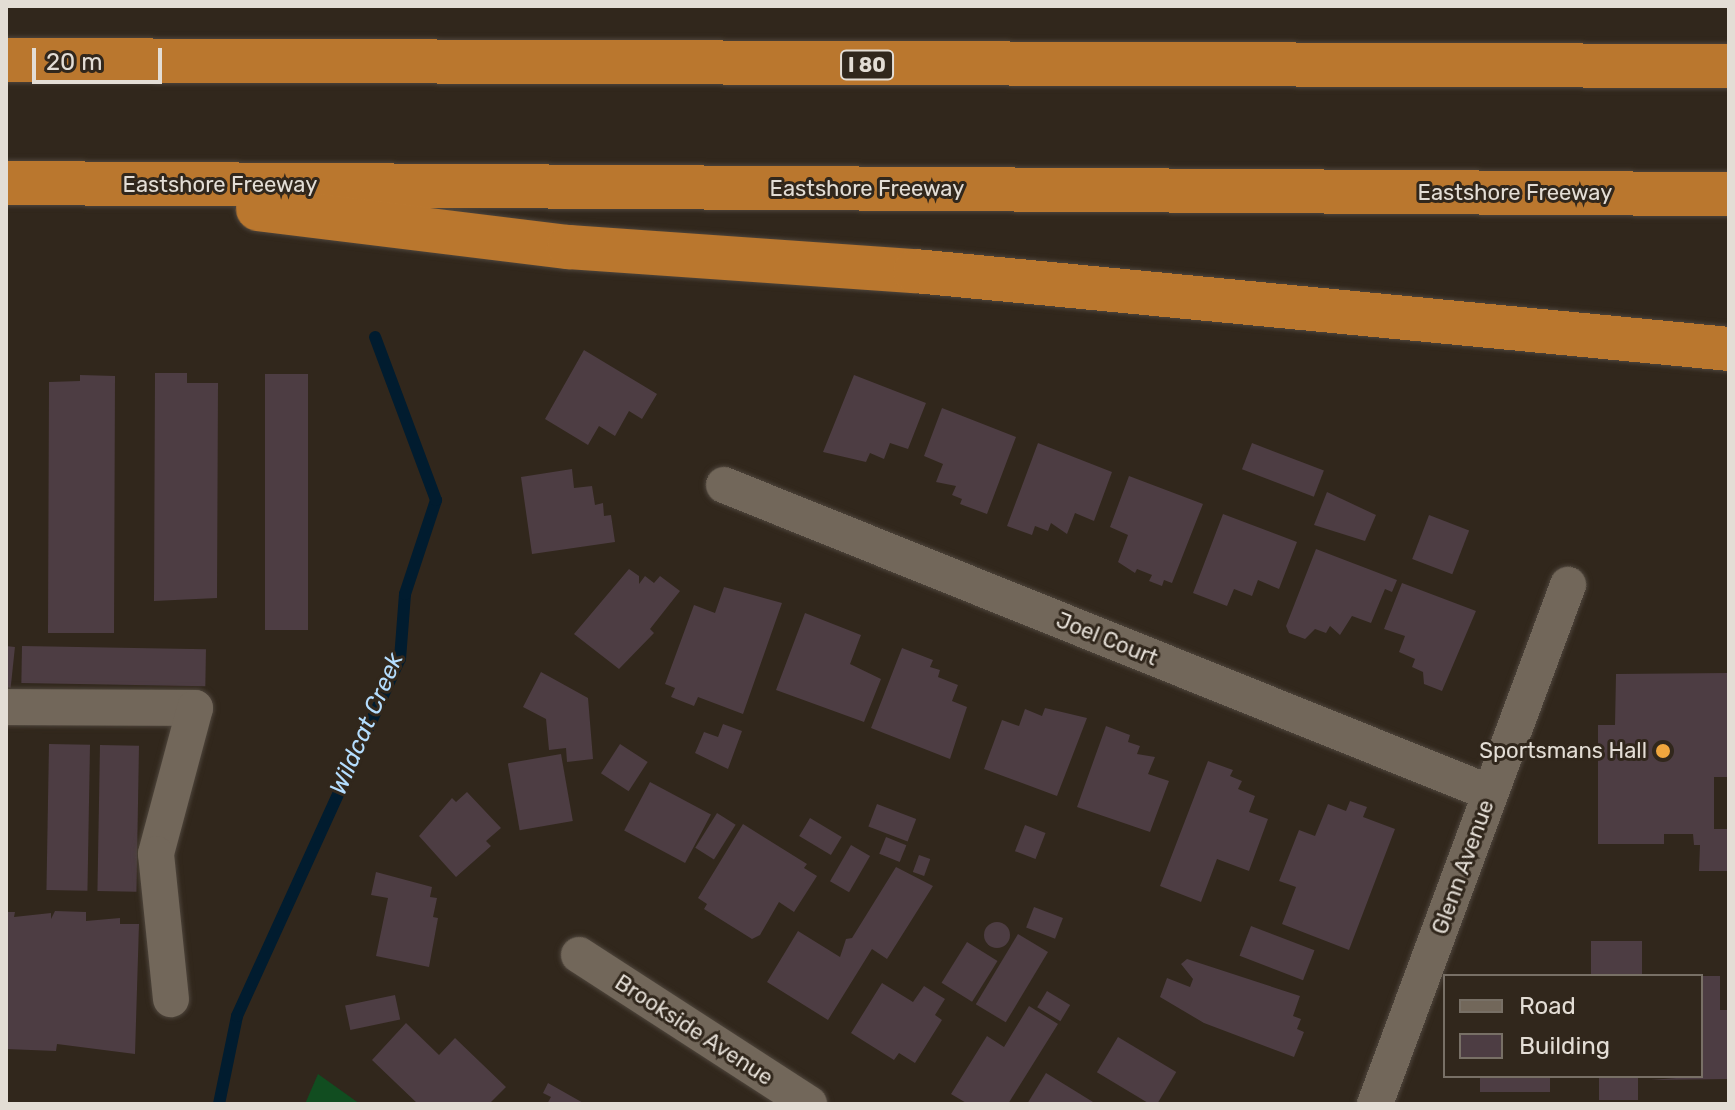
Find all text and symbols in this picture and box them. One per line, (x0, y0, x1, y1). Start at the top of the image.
scale bar (36, 32, 166, 82)
text: 20 m (46, 48, 103, 76)
road number: I 80 (839, 49, 895, 81)
street label: Eastshore Freeway (123, 172, 317, 198)
street label: Eastshore Freeway (770, 176, 964, 202)
street label: Eastshore Freeway (1418, 180, 1612, 206)
street label: Joel Court (1052, 607, 1162, 671)
water label: Wildcat Creek (324, 649, 410, 799)
place label: Sportsmans Hall (1479, 738, 1647, 764)
marker: Sportsmans Hall (1654, 742, 1672, 760)
street label: Glenn Avenue (1426, 796, 1500, 938)
street label: Brookside Avenue (610, 969, 778, 1091)
legend (1443, 974, 1703, 1078)
text: Road (1519, 992, 1576, 1020)
text: Building (1519, 1032, 1610, 1060)

